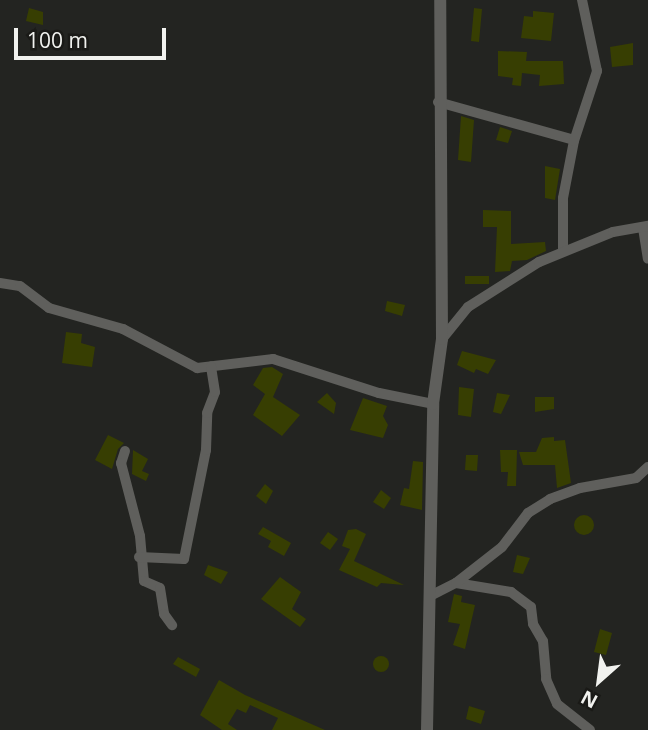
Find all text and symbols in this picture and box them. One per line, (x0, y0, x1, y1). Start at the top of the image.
scale bar (18, 14, 170, 58)
text: 100 m (27, 26, 88, 54)
north arrow (564, 646, 634, 716)
text: N (576, 684, 602, 715)

